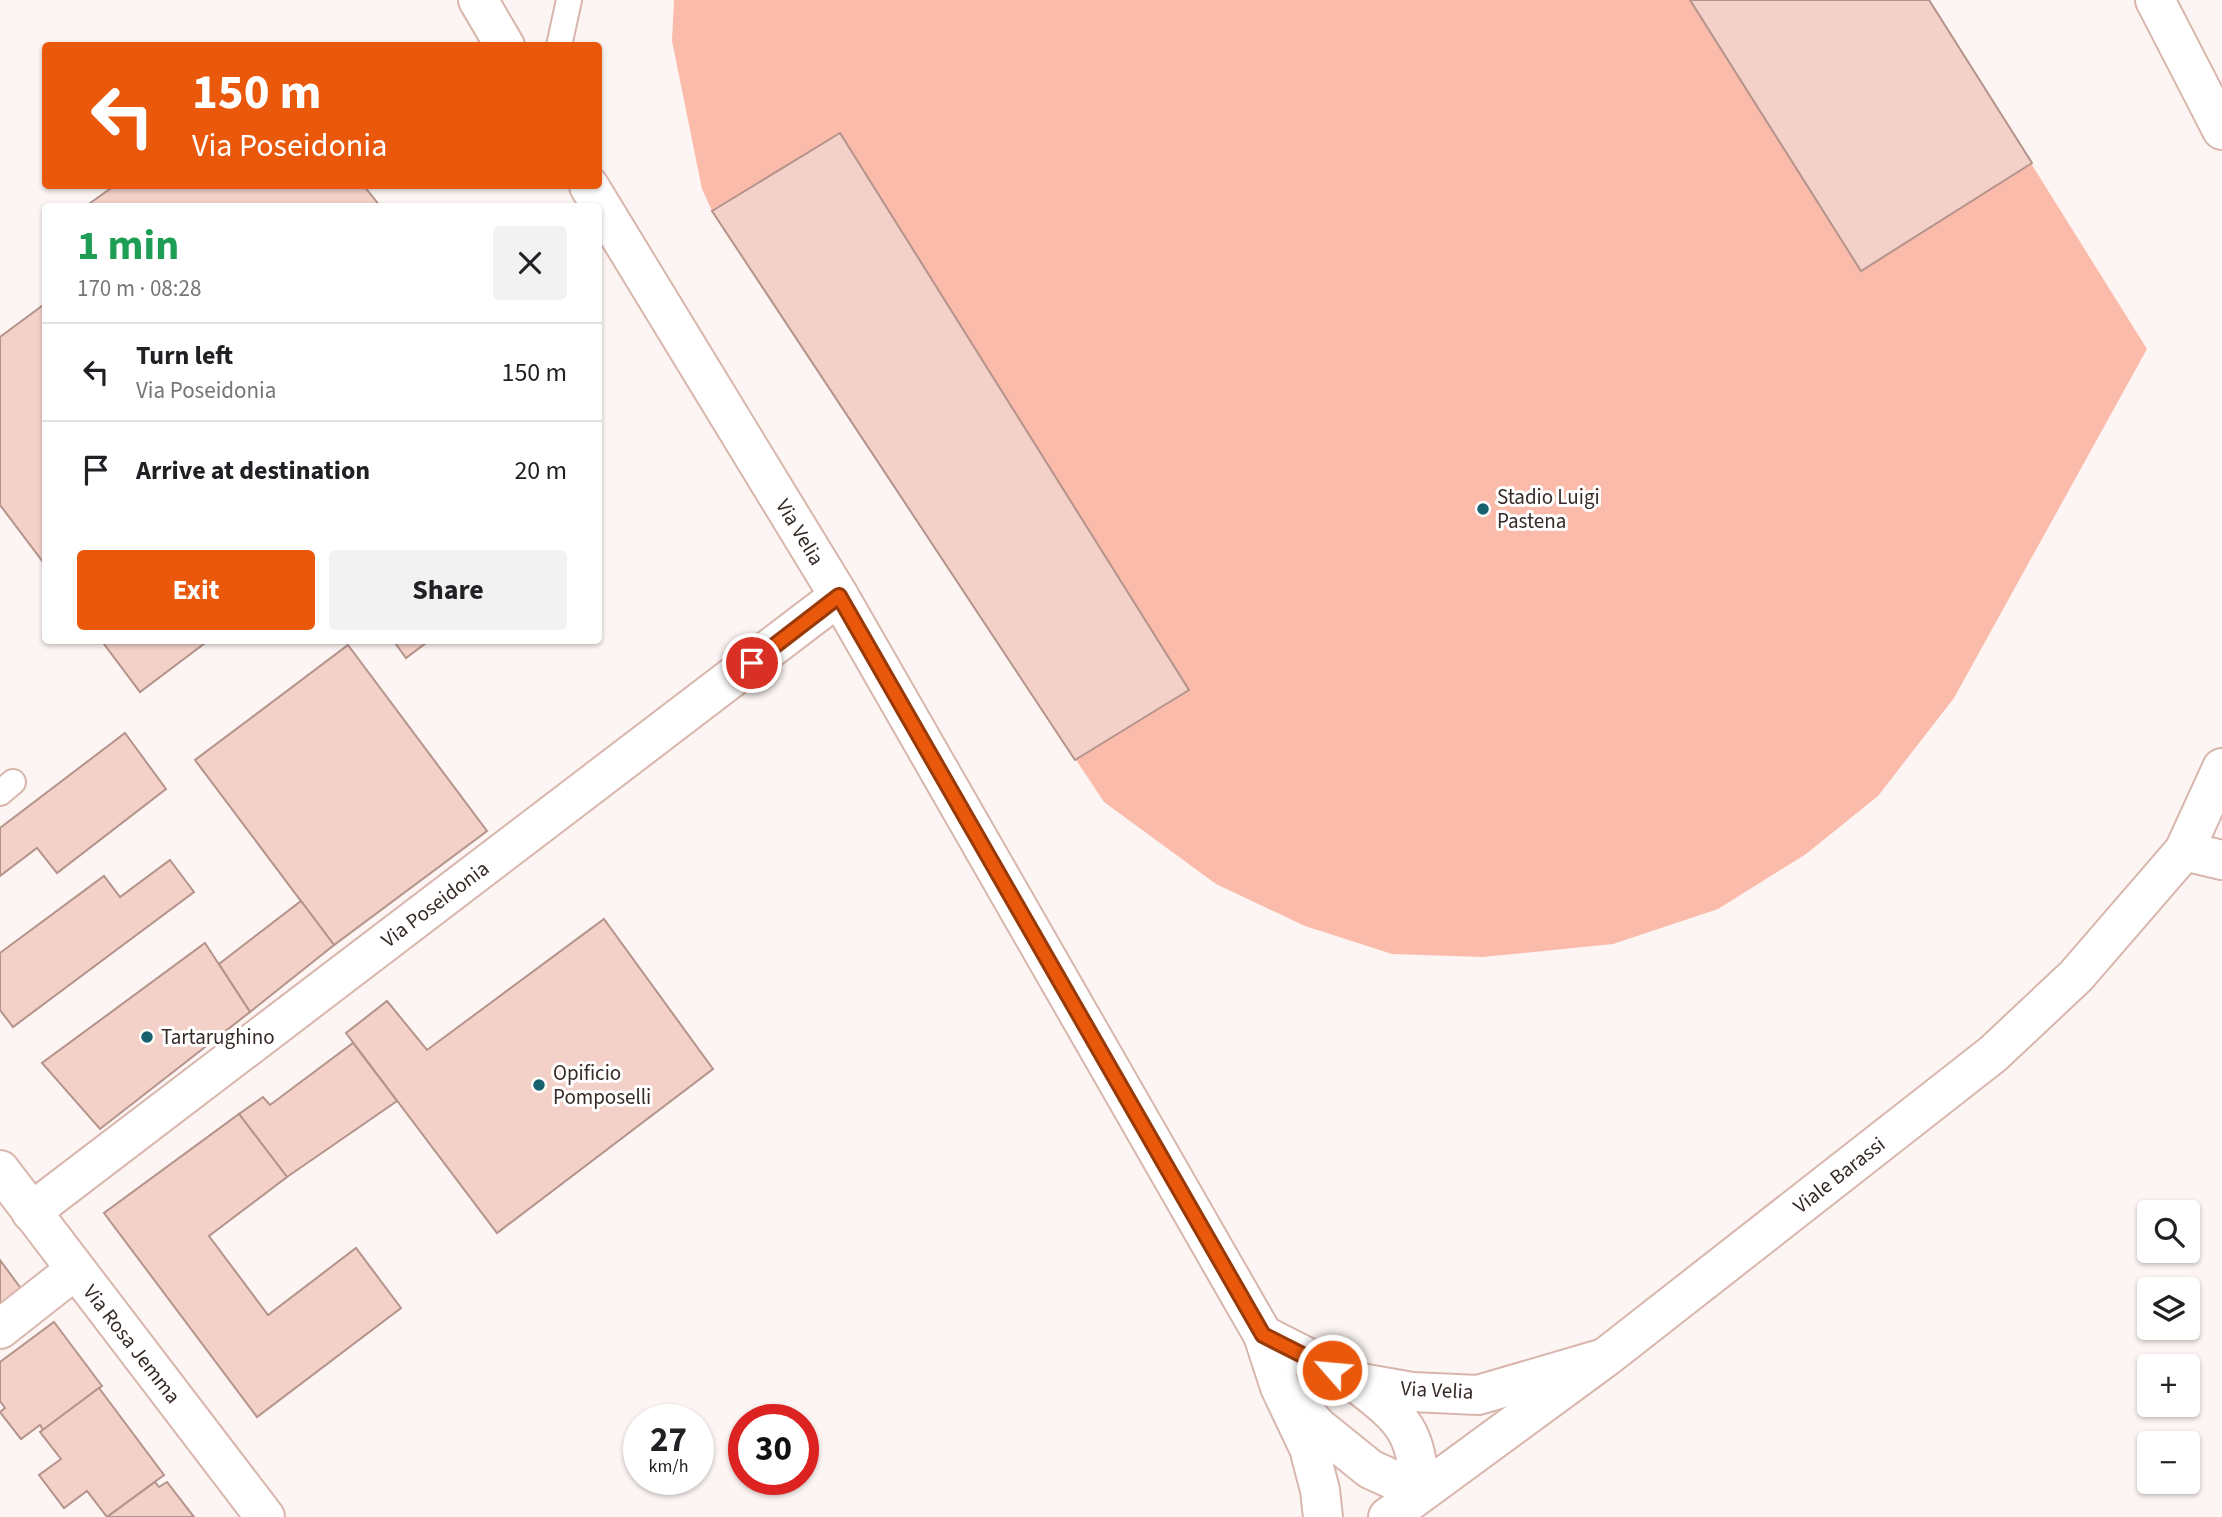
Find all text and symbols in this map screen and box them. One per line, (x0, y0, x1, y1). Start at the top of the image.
text: 150 m (192, 58, 321, 128)
icon: left (77, 70, 168, 161)
text: Via Poseidonia (192, 123, 387, 169)
text: 1 min (77, 216, 179, 276)
button: close (493, 226, 567, 300)
text: 170 m · 08:28 (77, 272, 201, 305)
text: Turn left (136, 337, 233, 374)
icon: left (77, 353, 115, 391)
text: 150 m (501, 354, 567, 391)
text: Via Poseidonia (136, 374, 276, 407)
icon: arrive (77, 451, 115, 489)
text: Arrive at destination (136, 452, 370, 489)
text: 20 m (514, 452, 567, 489)
place label: Stadio Luigi Pastena (1497, 482, 1600, 536)
street label: Via Velia (768, 493, 832, 571)
marker: Stadio Luigi Pastena (1475, 501, 1491, 517)
button: Exit (77, 550, 315, 630)
button: Share (329, 550, 567, 630)
pin (722, 633, 782, 693)
icon: arrive (733, 644, 771, 682)
street label: Via Poseidonia (375, 853, 495, 955)
place label: Tartarughino (161, 1022, 275, 1052)
marker: Tartarughino (139, 1029, 155, 1045)
place label: Opificio Pomposelli (553, 1058, 651, 1112)
marker: Opificio Pomposelli (531, 1077, 547, 1093)
street label: Viale Barassi (1787, 1129, 1891, 1221)
map controls (2137, 1200, 2200, 1494)
button: search (2137, 1200, 2200, 1263)
button: layers (2137, 1277, 2200, 1340)
street label: Via Rosa Jemma (76, 1278, 188, 1410)
position arrow (1295, 1333, 1369, 1407)
button: + (2137, 1354, 2200, 1417)
street label: Via Velia (1400, 1373, 1474, 1407)
speed limit sign: 30 (728, 1404, 819, 1495)
text: 27 (650, 1415, 687, 1465)
button: − (2137, 1431, 2200, 1494)
text: km/h (649, 1454, 688, 1479)

